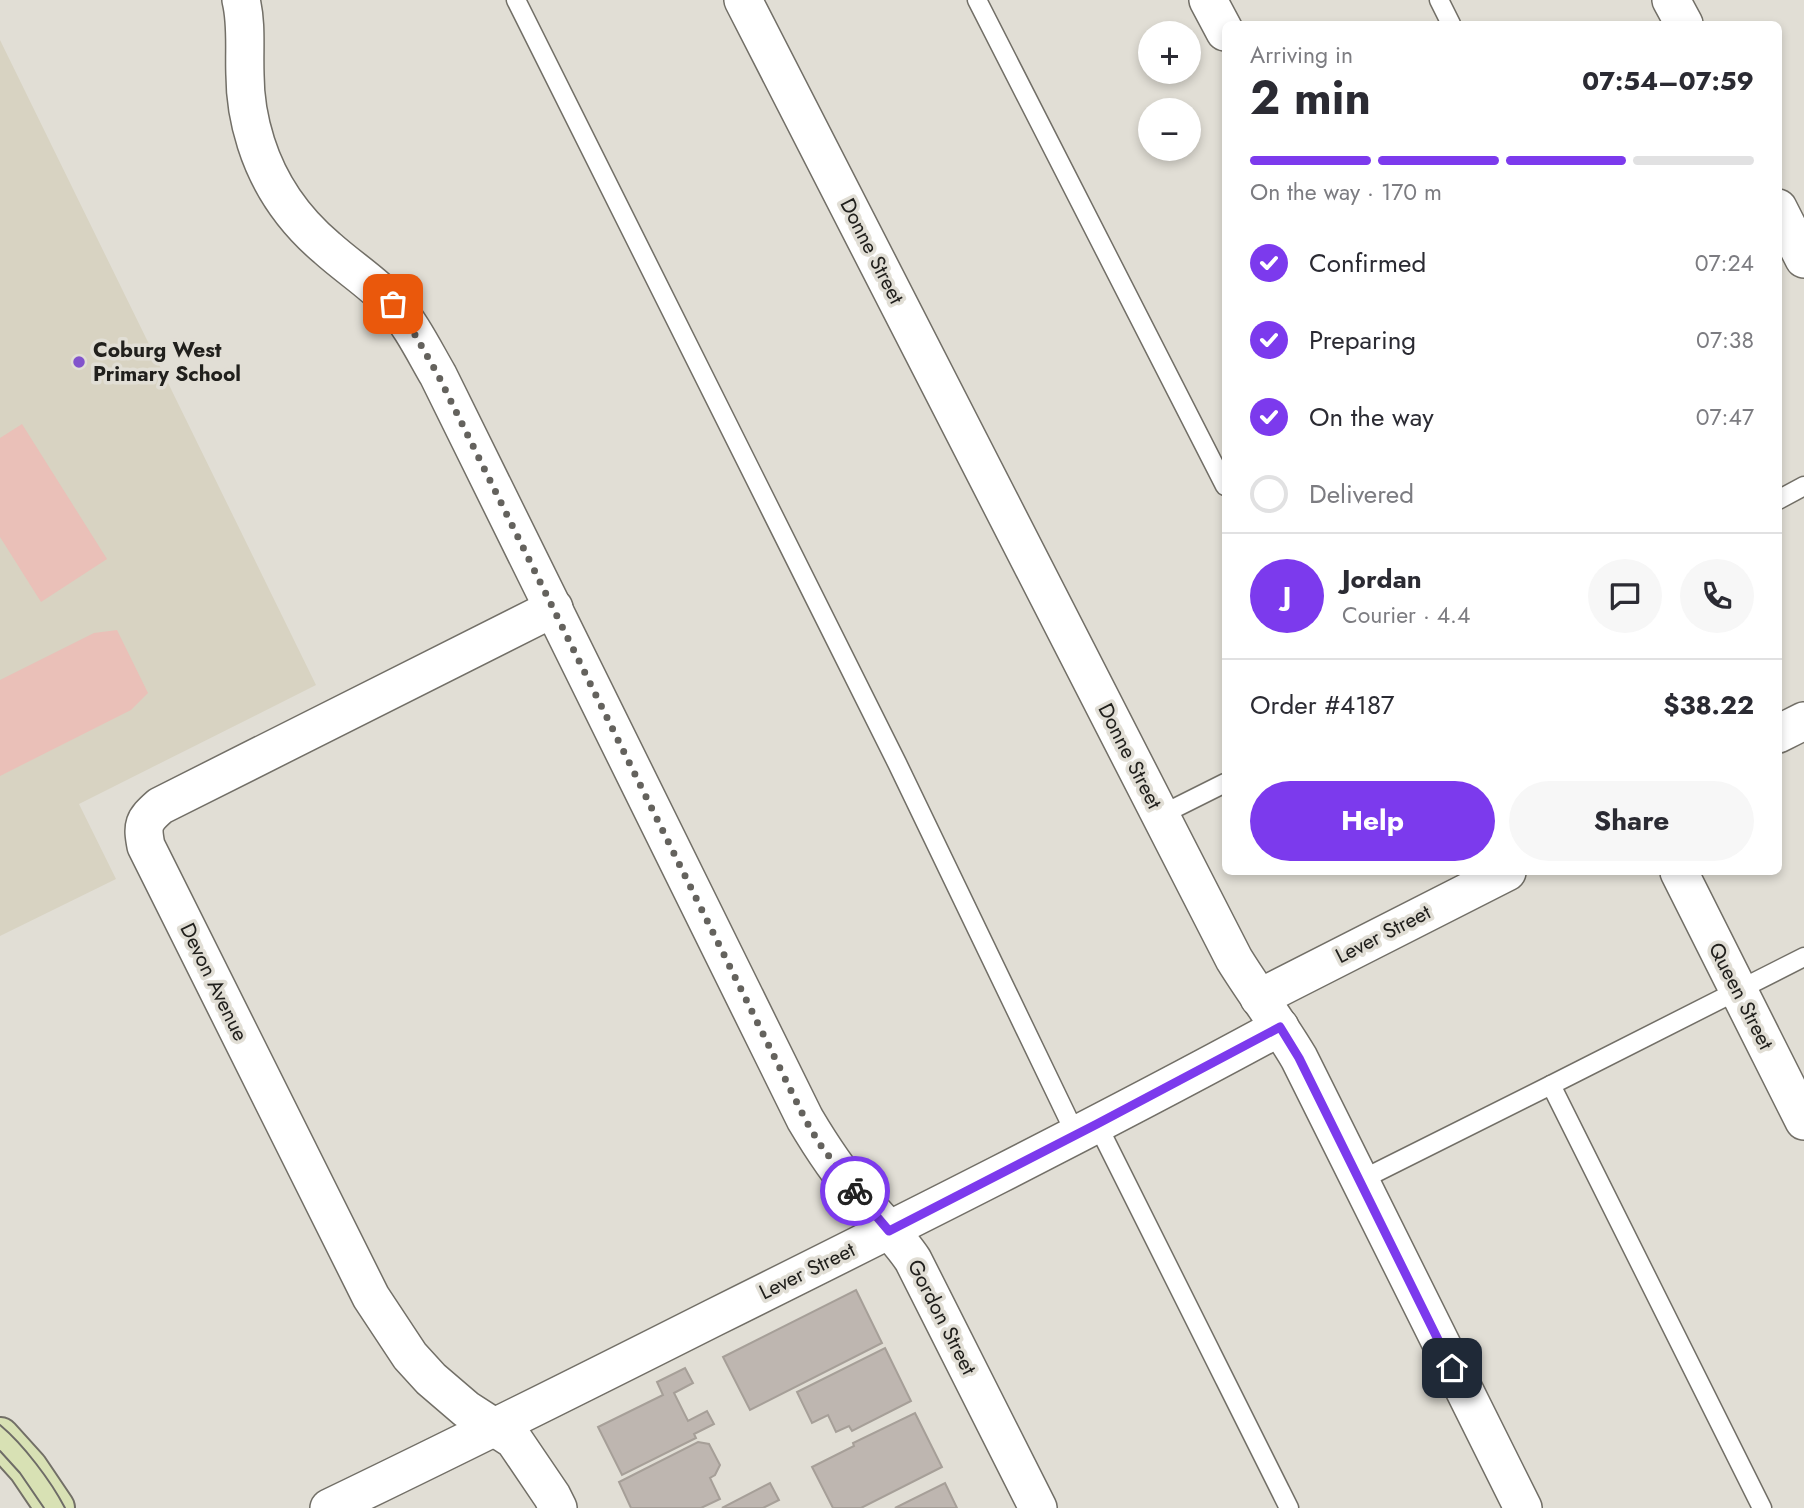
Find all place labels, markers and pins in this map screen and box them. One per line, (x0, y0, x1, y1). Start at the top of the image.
pin (363, 274, 423, 334)
place label: Coburg West Primary School (93, 335, 241, 389)
marker: Coburg West Primary School (71, 354, 87, 370)
pin (1422, 1338, 1482, 1398)

